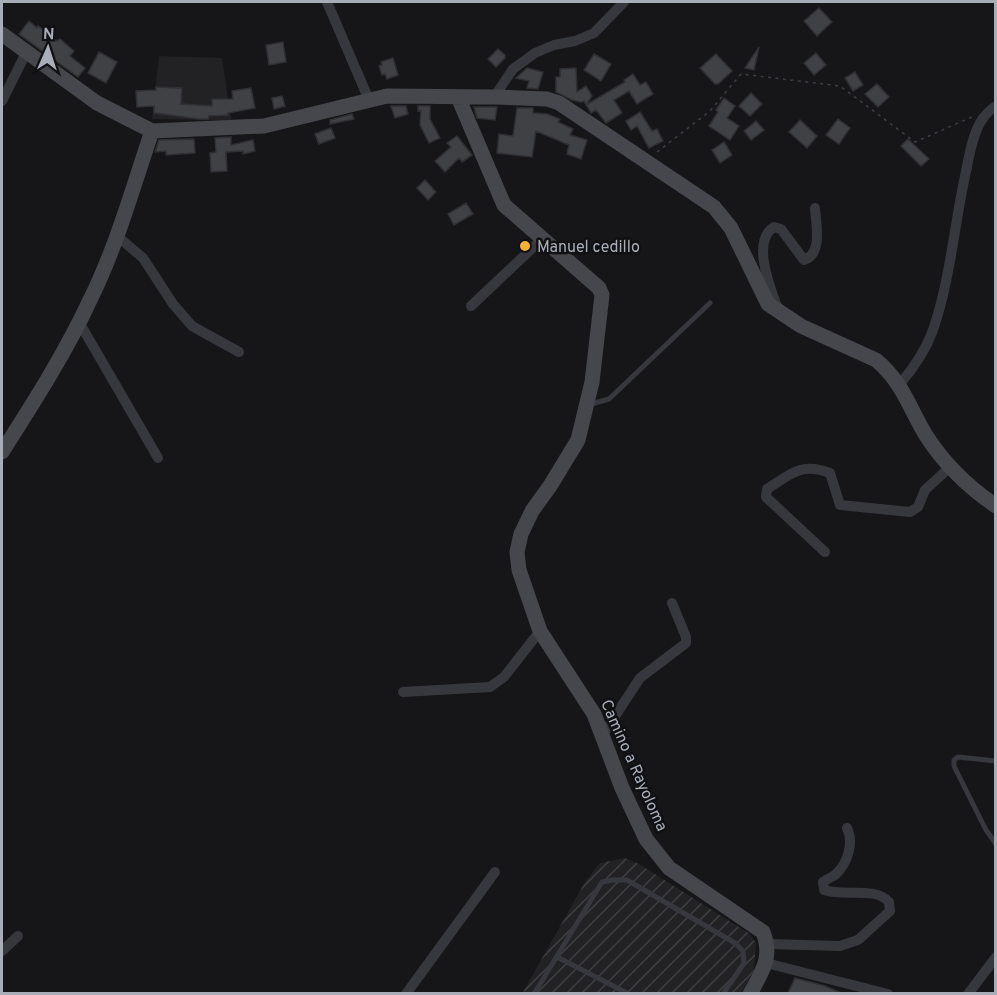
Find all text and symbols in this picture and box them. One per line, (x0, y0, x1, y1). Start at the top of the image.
north arrow (18, 18, 78, 78)
text: N (42, 25, 55, 45)
place label: Manuel cedillo (537, 238, 640, 258)
marker: Manuel cedillo (518, 239, 532, 253)
street label: Camino a Rayoloma (595, 697, 671, 835)

